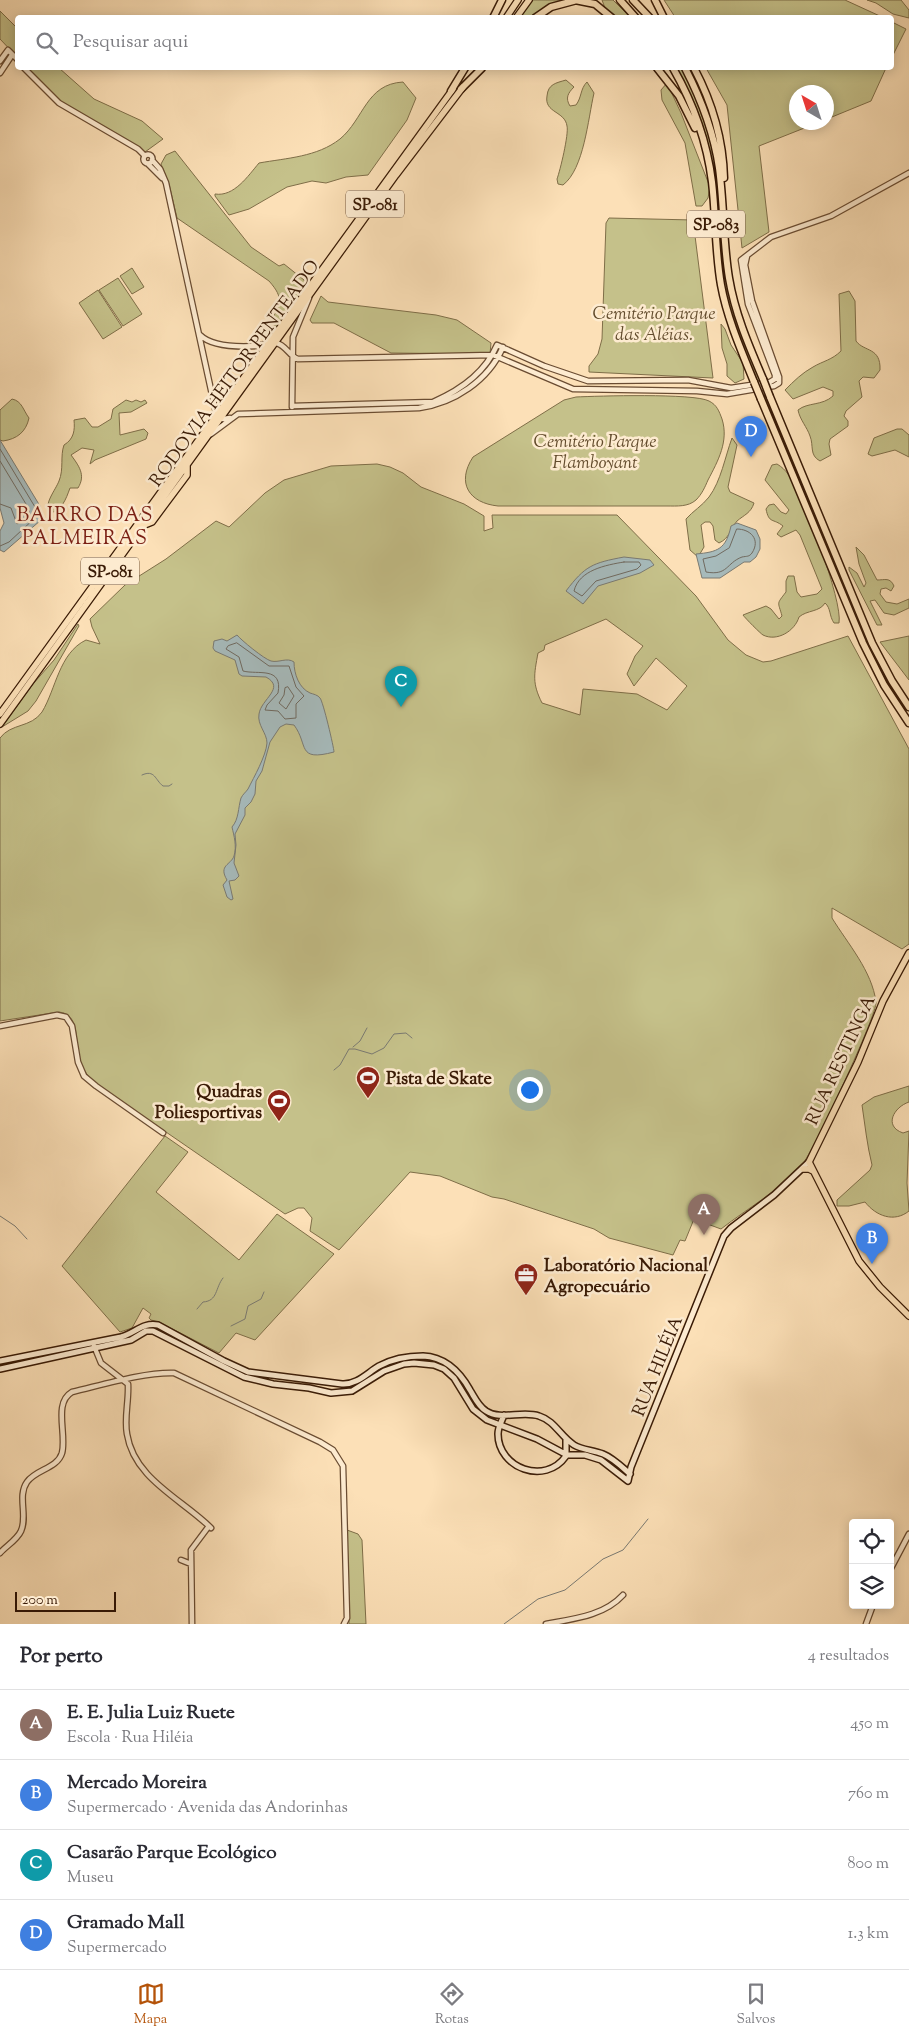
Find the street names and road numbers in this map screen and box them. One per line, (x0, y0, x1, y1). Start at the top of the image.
road number: SP-081 (346, 190, 404, 218)
road number: SP-083 (687, 210, 745, 238)
street label: RODOVIA HEITOR PENTEADO (144, 255, 327, 493)
road number: SP-081 (81, 558, 139, 584)
street label: RUA RESTINGA (800, 991, 883, 1130)
street label: RUA HILÉIA (627, 1312, 691, 1421)

